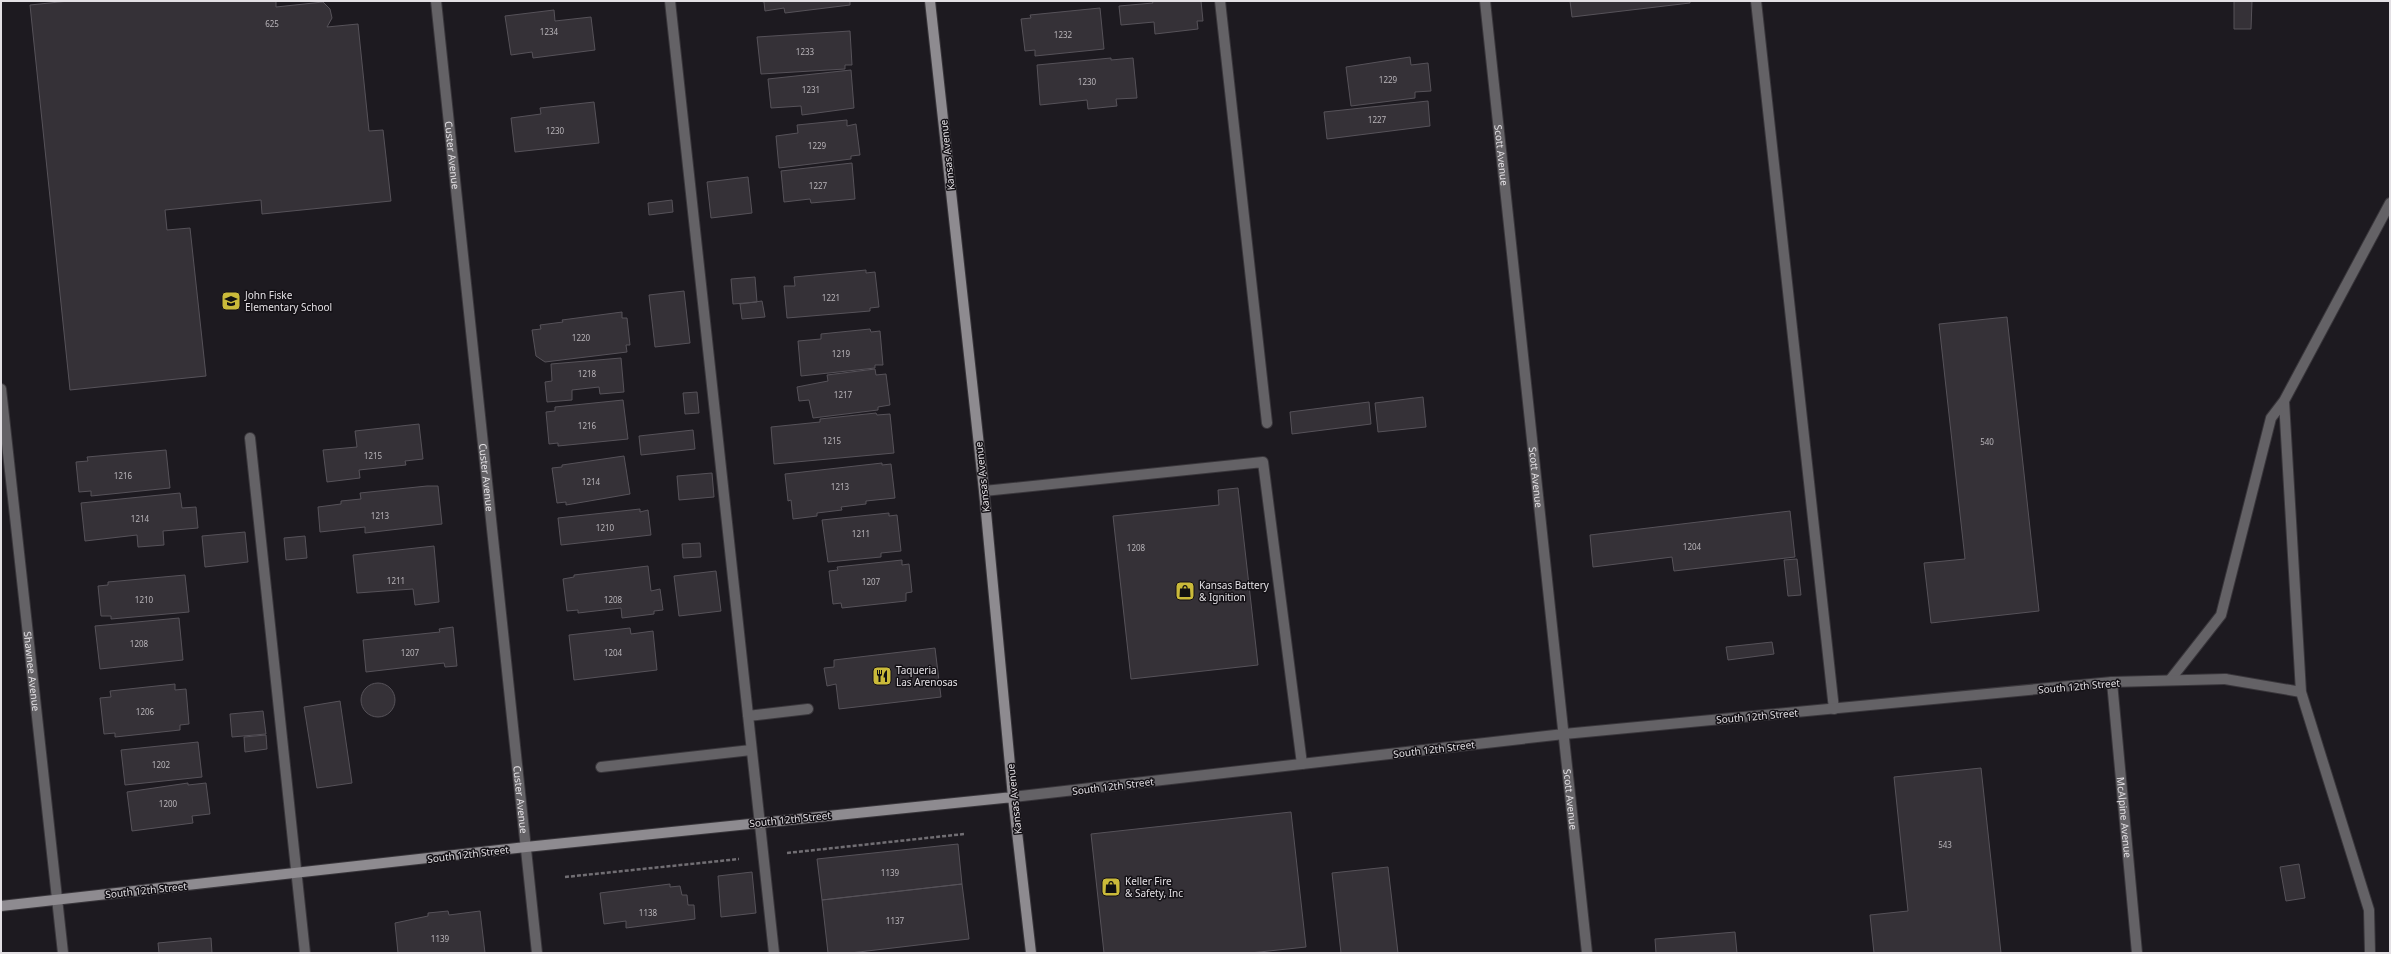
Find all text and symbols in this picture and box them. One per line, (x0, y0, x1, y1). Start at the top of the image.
house number: 625 (265, 18, 279, 29)
house number: 1234 (540, 26, 559, 37)
house number: 1232 (1054, 29, 1073, 40)
house number: 1233 (796, 46, 815, 57)
house number: 1229 (1379, 74, 1398, 85)
house number: 1230 (1078, 76, 1097, 87)
house number: 1231 (802, 84, 820, 95)
house number: 1227 (1368, 114, 1387, 125)
street label: Kansas Avenue (936, 119, 958, 191)
street label: Custer Avenue (442, 120, 463, 190)
street label: Scott Avenue (1491, 124, 1512, 187)
house number: 1230 (546, 125, 565, 136)
house number: 1229 (808, 140, 827, 151)
house number: 1227 (809, 180, 828, 191)
place label: John Fiske Elementary School (244, 288, 332, 314)
school or university icon: John Fiske Elementary School (220, 290, 242, 312)
house number: 1221 (822, 292, 840, 303)
house number: 1220 (572, 332, 591, 343)
house number: 1219 (832, 348, 851, 359)
house number: 1218 (578, 368, 597, 379)
house number: 1217 (834, 389, 853, 400)
house number: 1216 (578, 420, 597, 431)
house number: 1215 (823, 435, 842, 446)
house number: 540 (1980, 436, 1994, 447)
street label: Kansas Avenue (971, 441, 993, 513)
street label: Custer Avenue (476, 443, 497, 512)
street label: Scott Avenue (1526, 446, 1546, 509)
house number: 1215 (364, 450, 383, 461)
house number: 1216 (114, 470, 133, 481)
house number: 1214 (582, 476, 601, 487)
house number: 1213 (831, 481, 850, 492)
house number: 1213 (371, 510, 390, 521)
house number: 1214 (131, 513, 150, 524)
house number: 1210 (596, 522, 615, 533)
house number: 1211 (852, 528, 870, 539)
house number: 1204 (1683, 541, 1702, 552)
house number: 1208 (1127, 542, 1146, 553)
house number: 1211 (387, 575, 405, 586)
house number: 1207 (862, 576, 881, 587)
place label: Kansas Battery & Ignition (1199, 578, 1270, 604)
shop icon: Kansas Battery & Ignition (1174, 580, 1196, 602)
house number: 1210 (135, 594, 154, 605)
house number: 1208 (604, 594, 623, 605)
street label: Shawnee Avenue (21, 631, 43, 712)
house number: 1208 (130, 638, 149, 649)
house number: 1207 (401, 647, 420, 658)
house number: 1204 (604, 647, 623, 658)
place label: Taqueria Las Arenosas (896, 663, 958, 689)
restaurant icon: Taqueria Las Arenosas (871, 665, 893, 687)
street label: South 12th Street (2038, 675, 2121, 697)
street label: South 12th Street (1716, 705, 1799, 727)
house number: 1206 (136, 706, 155, 717)
street label: South 12th Street (1393, 737, 1476, 761)
house number: 1202 (152, 759, 171, 770)
street label: Kansas Avenue (1003, 763, 1025, 835)
street label: Custer Avenue (510, 765, 531, 835)
street label: Scott Avenue (1560, 768, 1581, 831)
street label: South 12th Street (1072, 774, 1155, 798)
street label: McAlpine Avenue (2114, 776, 2135, 859)
house number: 1200 (159, 798, 178, 809)
street label: South 12th Street (749, 808, 832, 830)
house number: 543 (1938, 839, 1952, 850)
street label: South 12th Street (427, 842, 510, 866)
house number: 1139 (881, 867, 900, 878)
place label: Keller Fire & Safety, Inc (1125, 874, 1183, 900)
shop icon: Keller Fire & Safety, Inc (1100, 876, 1122, 898)
street label: South 12th Street (105, 879, 188, 901)
house number: 1138 (639, 907, 658, 918)
house number: 1137 (886, 915, 905, 926)
house number: 1139 (431, 933, 450, 944)

